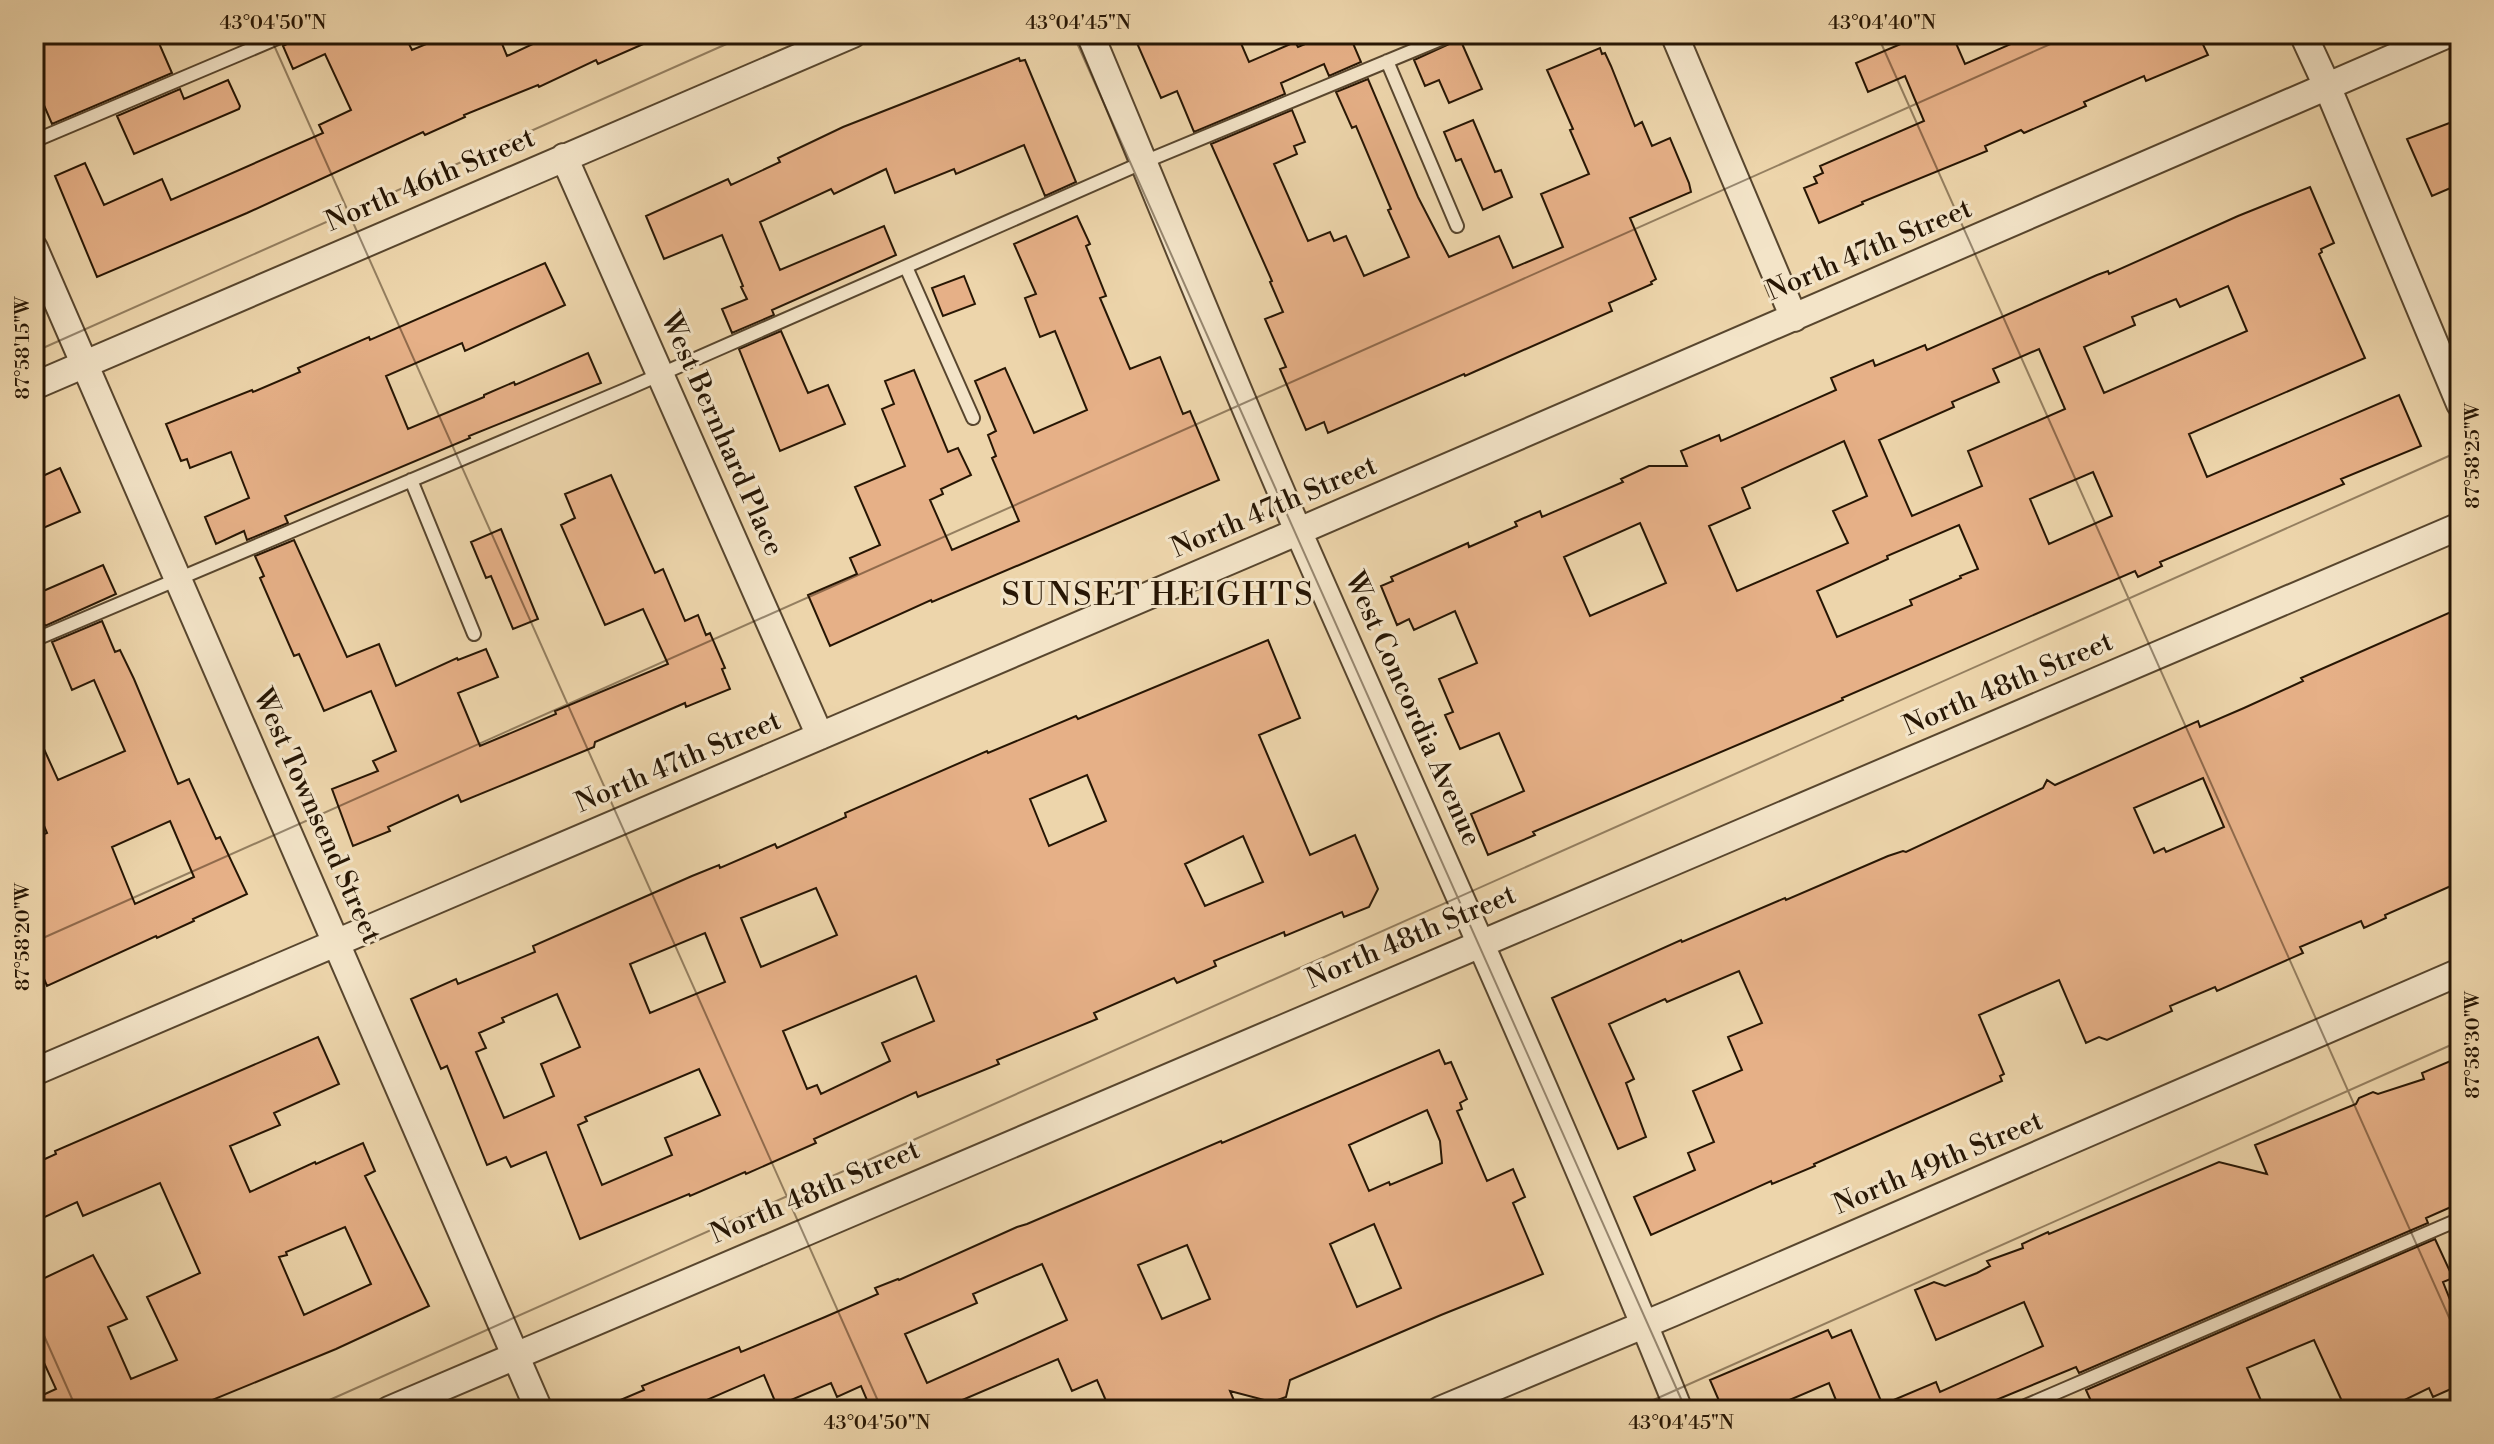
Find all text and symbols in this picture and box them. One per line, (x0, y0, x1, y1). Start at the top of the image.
text: 43°04'50"N (220, 11, 327, 36)
text: 43°04'45"N (1025, 11, 1131, 36)
text: 43°04'40"N (1828, 11, 1936, 36)
street label: North 46th Street (320, 120, 540, 240)
street label: North 47th Street (1761, 191, 1977, 309)
text: 87°58'15"W (11, 296, 36, 399)
street label: West Bernhard Place (652, 306, 792, 561)
text: 87°58'25"W (2461, 402, 2486, 509)
street label: North 47th Street (1166, 448, 1382, 566)
street label: West Concordia Avenue (1336, 565, 1489, 852)
district label: SUNSET HEIGHTS (1001, 575, 1315, 615)
street label: North 48th Street (1898, 624, 2118, 744)
street label: West Townsend Street (245, 682, 389, 949)
street label: North 47th Street (570, 703, 786, 821)
street label: North 48th Street (1301, 877, 1521, 997)
text: 87°58'20"W (11, 882, 36, 991)
text: 87°58'30"W (2461, 990, 2486, 1099)
street label: North 49th Street (1828, 1103, 2048, 1223)
street label: North 48th Street (705, 1132, 925, 1252)
text: 43°04'50"N (824, 1411, 931, 1436)
text: 43°04'45"N (1628, 1411, 1734, 1436)

